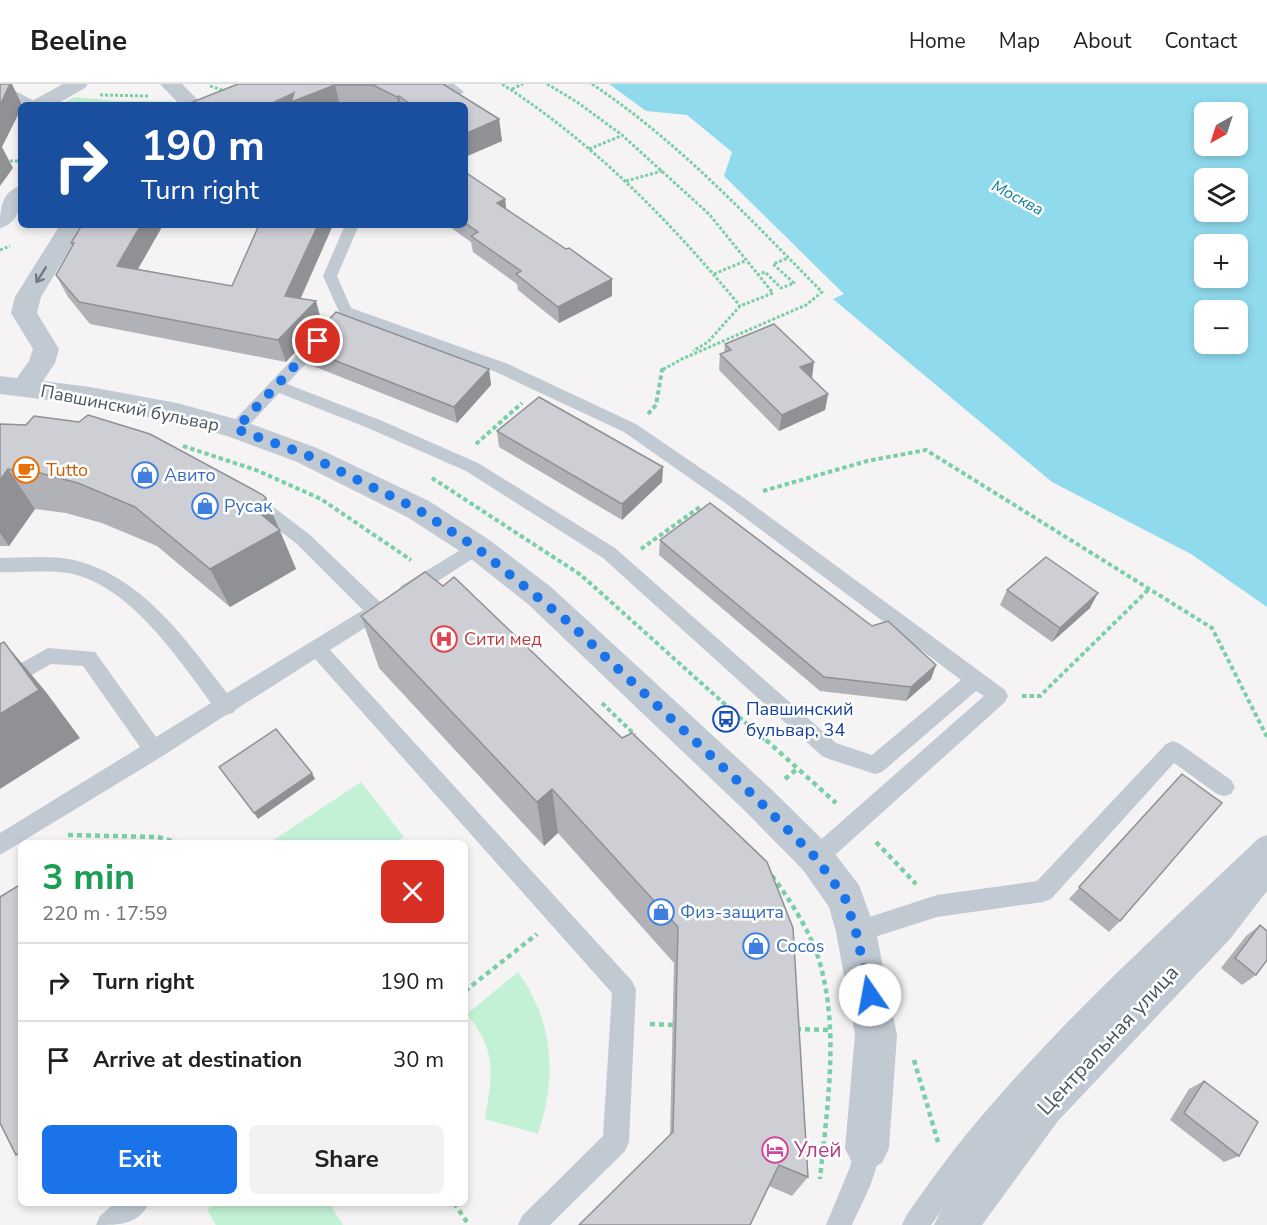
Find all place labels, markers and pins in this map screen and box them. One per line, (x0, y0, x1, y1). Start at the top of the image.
pin (292, 315, 343, 366)
cafe icon: Tutto (11, 455, 41, 485)
place label: Tutto (46, 458, 88, 482)
shop icon: Авито (130, 460, 160, 490)
place label: Авито (164, 463, 216, 487)
shop icon: Русак (190, 491, 220, 521)
place label: Русак (224, 494, 273, 518)
hospital icon: Сити мед (429, 624, 459, 654)
place label: Сити мед (464, 627, 542, 651)
place label: Павшинский бульвар, 34 (746, 697, 854, 742)
bus stop icon: Павшинский бульвар, 34 (711, 704, 741, 734)
shop icon: Физ-защита (646, 897, 676, 927)
place label: Физ-защита (680, 900, 784, 924)
shop icon: Cocos (741, 931, 771, 961)
place label: Cocos (776, 934, 824, 958)
hotel icon: Улей (760, 1135, 790, 1165)
place label: Улей (793, 1136, 842, 1164)

